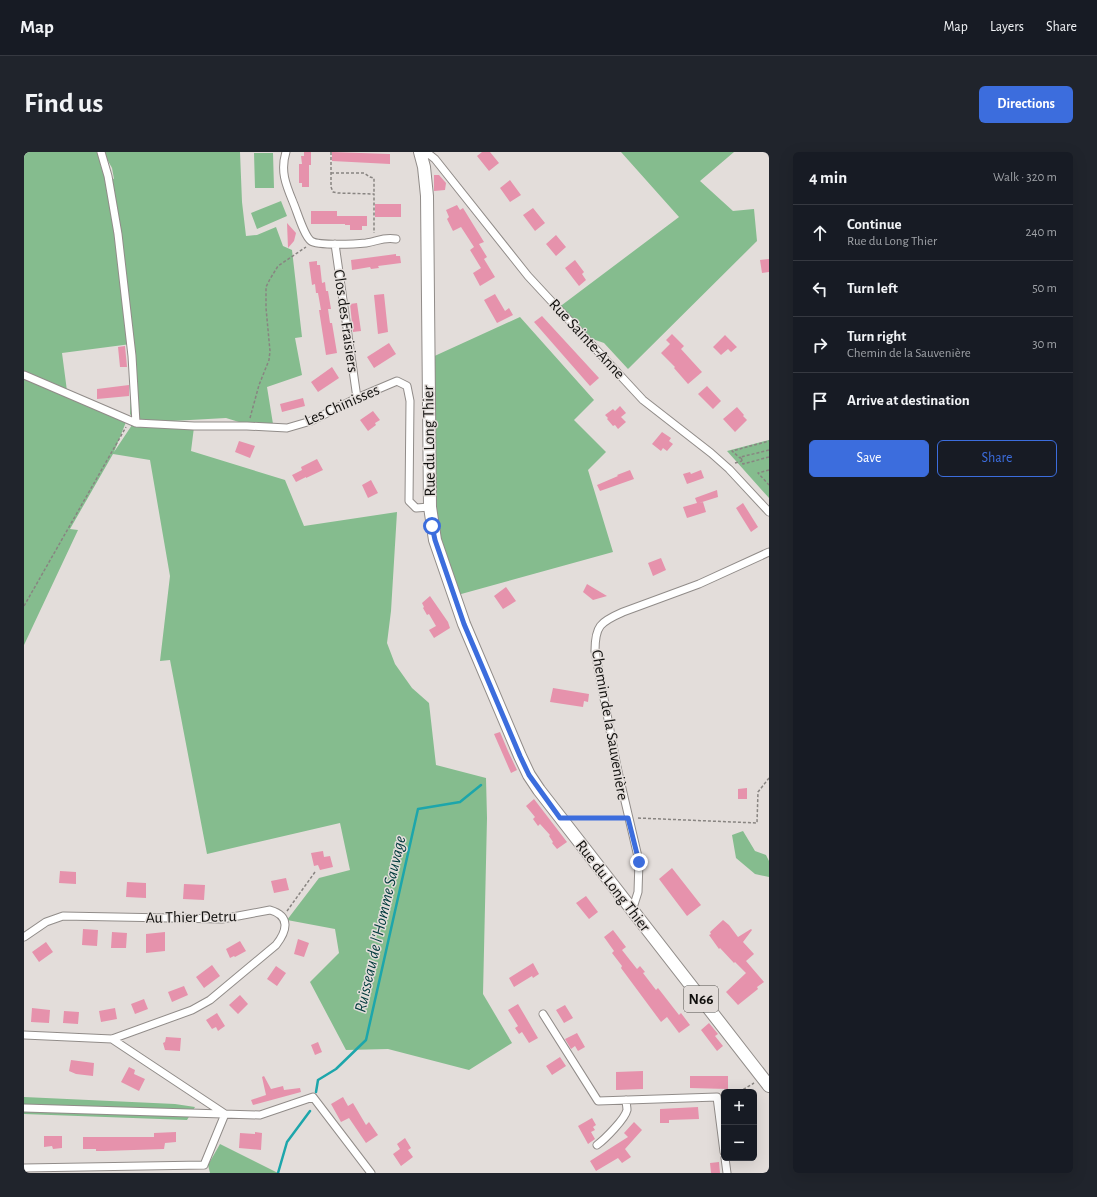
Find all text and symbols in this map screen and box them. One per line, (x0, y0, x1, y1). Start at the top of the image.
text: Map (20, 18, 54, 37)
text: Map (943, 20, 968, 34)
text: Layers (990, 20, 1024, 34)
text: Share (1046, 20, 1077, 34)
button: Directions (979, 86, 1073, 123)
text: Find us (24, 90, 103, 118)
text: 4 min (809, 169, 847, 186)
text: Walk · 320 m (993, 171, 1057, 184)
text: Continue (847, 217, 902, 232)
icon: ahead (809, 222, 831, 244)
text: 240 m (1025, 226, 1057, 239)
text: Rue du Long Thier (847, 235, 937, 248)
street label: Clos des Fraisiers (331, 268, 361, 374)
icon: left (809, 278, 831, 300)
text: Turn left (847, 281, 898, 296)
text: 50 m (1032, 282, 1057, 295)
street label: Rue Sainte-Anne (546, 296, 628, 382)
text: Turn right (847, 329, 906, 344)
icon: right (809, 334, 831, 356)
text: 30 m (1032, 338, 1057, 351)
text: Chemin de la Sauvenière (847, 347, 971, 360)
street label: Les Chinisses (302, 381, 382, 429)
street label: Rue du Long Thier (420, 385, 438, 497)
icon: arrive (809, 390, 831, 412)
text: Arrive at destination (847, 393, 970, 408)
button: Save (809, 440, 929, 477)
button: Share (937, 440, 1057, 477)
route start (423, 517, 441, 535)
street label: Chemin de la Sauvenière (589, 649, 631, 801)
water label: Ruisseau de l'Homme Sauvage (351, 834, 409, 1014)
street label: Rue du Long Thier (573, 837, 654, 935)
route end (630, 853, 648, 871)
street label: Au Thier Detru (145, 908, 237, 926)
road number: N66 (684, 986, 718, 1012)
map controls (721, 1089, 757, 1161)
button: + (721, 1089, 757, 1125)
button: − (721, 1125, 757, 1161)

